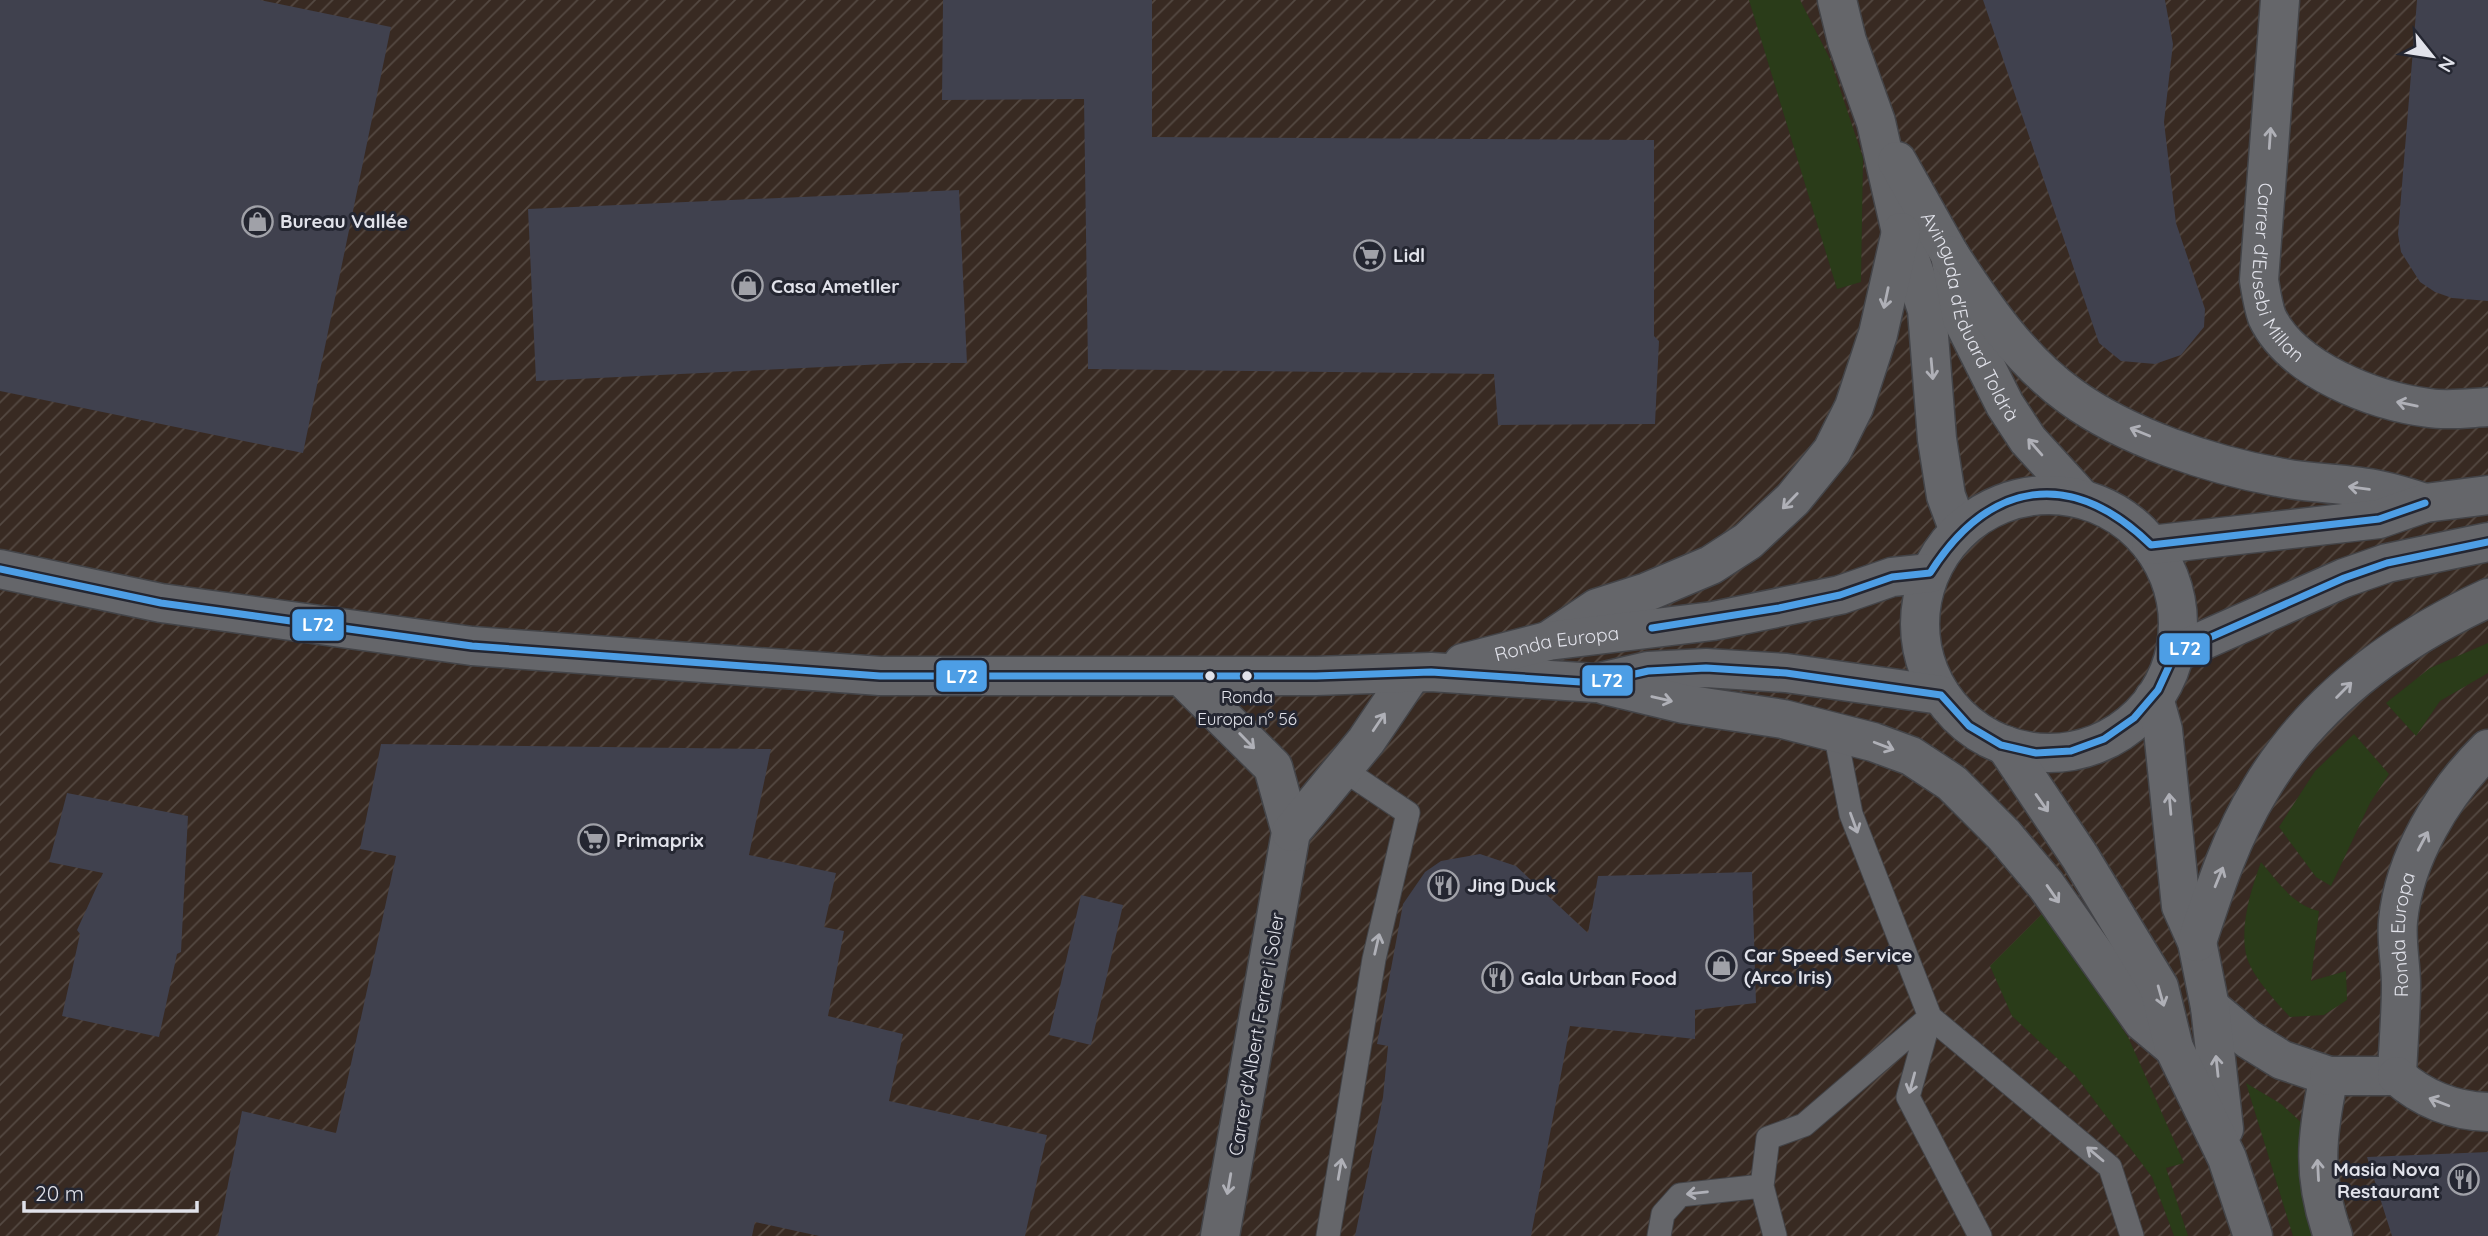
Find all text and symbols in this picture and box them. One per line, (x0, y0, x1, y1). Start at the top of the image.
north arrow (2397, 21, 2467, 91)
text: N (2433, 52, 2461, 77)
one-way arrow (2264, 127, 2277, 150)
street label: Carrer d'Eusebi Millan (2247, 182, 2309, 367)
shop icon: Bureau Vallée (240, 204, 274, 238)
street label: Avinguda d'Eduard Toldrà (1916, 207, 2024, 426)
place label: Bureau Vallée (280, 209, 408, 233)
supermarket icon: Lidl (1353, 238, 1387, 272)
place label: Lidl (1393, 243, 1425, 267)
shop icon: Casa Ametller (731, 269, 765, 303)
place label: Casa Ametller (771, 274, 900, 298)
one-way arrow (1879, 286, 1893, 309)
one-way arrow (1926, 357, 1939, 380)
one-way arrow (2396, 396, 2419, 410)
one-way arrow (2129, 425, 2151, 438)
one-way arrow (2027, 439, 2043, 457)
one-way arrow (2348, 481, 2371, 494)
one-way arrow (1782, 492, 1799, 509)
line badge: L72 (291, 608, 345, 642)
text: L72 (302, 612, 334, 636)
street label: Ronda Europa (1492, 621, 1620, 666)
line badge: L72 (2158, 632, 2211, 666)
text: L72 (2169, 636, 2201, 660)
line badge: L72 (935, 659, 988, 693)
text: L72 (946, 664, 978, 688)
line badge: L72 (1581, 664, 1634, 697)
text: L72 (1591, 668, 1623, 692)
unlabelled marker (1203, 669, 1217, 683)
marker: Ronda Europa nº 56 (1240, 669, 1254, 683)
one-way arrow (2335, 681, 2352, 698)
place label: Ronda Europa nº 56 (1197, 686, 1297, 729)
one-way arrow (1650, 693, 1673, 706)
one-way arrow (1373, 712, 1387, 732)
one-way arrow (1239, 732, 1256, 749)
one-way arrow (1873, 741, 1895, 754)
one-way arrow (2035, 793, 2049, 812)
one-way arrow (2163, 793, 2176, 816)
one-way arrow (1849, 812, 1861, 833)
supermarket icon: Primaprix (576, 823, 610, 857)
place label: Primaprix (616, 828, 704, 852)
one-way arrow (2416, 831, 2430, 852)
one-way arrow (2214, 867, 2227, 889)
restaurant icon: Jing Duck (1427, 868, 1461, 902)
street label: Ronda Europa (2385, 869, 2420, 997)
place label: Jing Duck (1467, 873, 1556, 897)
one-way arrow (2046, 884, 2060, 903)
street label: Carrer d'Albert Ferrer i Soler (1223, 910, 1289, 1158)
one-way arrow (1371, 934, 1384, 956)
place label: Car Speed Service (Arco Iris) (1744, 943, 1912, 989)
shop icon: Car Speed Service (Arco Iris) (1704, 949, 1738, 983)
restaurant icon: Gala Urban Food (1481, 961, 1515, 995)
place label: Gala Urban Food (1521, 966, 1677, 990)
one-way arrow (2155, 984, 2168, 1006)
one-way arrow (2210, 1055, 2223, 1078)
one-way arrow (1905, 1071, 1918, 1093)
one-way arrow (2429, 1095, 2451, 1107)
one-way arrow (2086, 1146, 2104, 1162)
place label: Masia Nova Restaurant (2333, 1157, 2440, 1203)
one-way arrow (1334, 1158, 1347, 1181)
one-way arrow (2312, 1159, 2325, 1182)
restaurant icon: Masia Nova Restaurant (2446, 1163, 2480, 1197)
scale bar (24, 1170, 198, 1214)
one-way arrow (1222, 1172, 1235, 1195)
text: 20 m (35, 1180, 84, 1206)
one-way arrow (1686, 1187, 1709, 1200)

